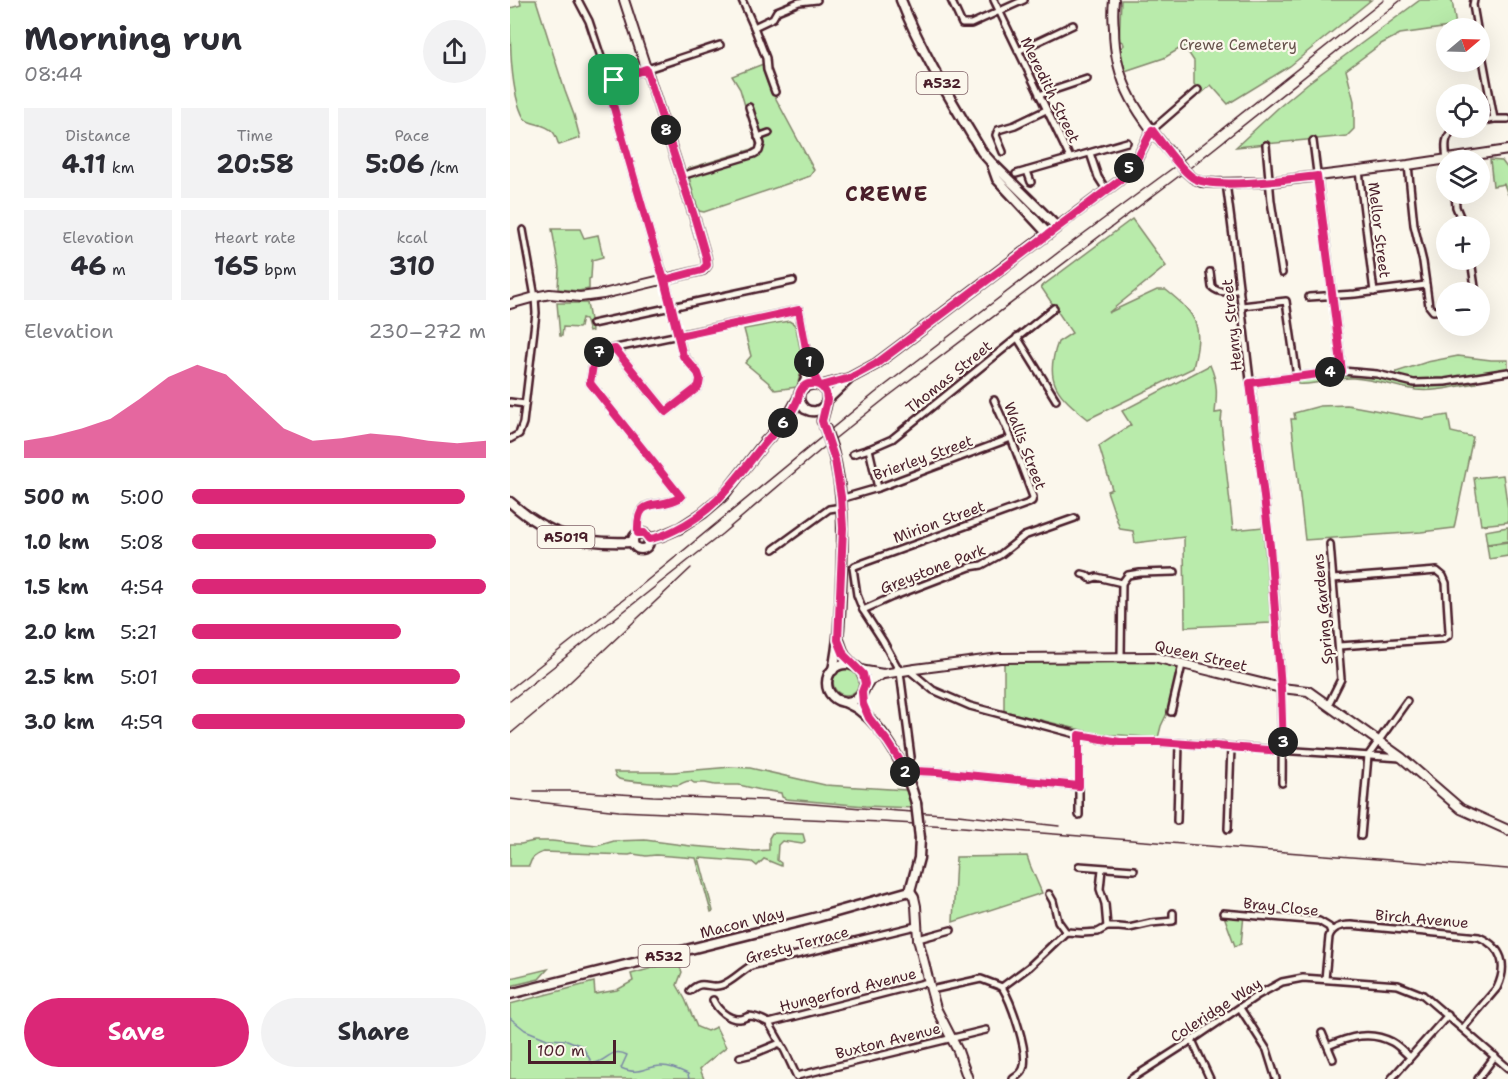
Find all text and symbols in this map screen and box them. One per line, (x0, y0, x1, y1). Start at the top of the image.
text: Morning run (24, 16, 242, 61)
north arrow (1436, 18, 1490, 72)
map controls (1436, 18, 1490, 336)
button: share (423, 20, 486, 83)
street label: Meredith Street (1016, 34, 1084, 146)
park label: Crewe Cemetery (1179, 35, 1297, 55)
pin (588, 54, 639, 105)
text: 08:44 (24, 61, 83, 87)
icon: arrive (597, 63, 630, 96)
road number: A532 (916, 72, 968, 94)
button: locate (1436, 84, 1490, 138)
pin: 8 (651, 115, 681, 145)
text: 8 (660, 119, 672, 140)
text: Distance (65, 125, 131, 146)
text: Time (237, 125, 273, 146)
text: Pace (394, 125, 430, 146)
text: 4.11 (62, 146, 106, 181)
text: 20:58 (216, 146, 294, 181)
text: 5:06 (365, 146, 425, 181)
button: layers (1436, 150, 1490, 204)
pin: 5 (1114, 153, 1144, 183)
text: km (106, 157, 134, 178)
text: /km (425, 157, 459, 178)
text: 5 (1124, 157, 1134, 178)
district label: CREWE (845, 180, 929, 208)
street label: Mellor Street (1363, 181, 1395, 279)
button: + (1436, 216, 1490, 270)
text: Elevation (62, 227, 134, 248)
text: Heart rate (214, 227, 296, 248)
text: kcal (396, 227, 428, 248)
text: 46 (70, 248, 107, 283)
text: 165 (213, 248, 259, 283)
text: 310 (389, 248, 435, 283)
text: m (107, 259, 126, 280)
text: bpm (259, 259, 297, 280)
street label: Henry Street (1217, 278, 1247, 372)
button: − (1436, 282, 1490, 336)
text: Elevation (24, 318, 114, 344)
text: 230–272 m (368, 318, 486, 344)
street label: Thomas Street (902, 336, 996, 418)
pin: 7 (584, 337, 614, 367)
text: 7 (593, 341, 605, 362)
pin: 1 (794, 347, 824, 377)
text: 1 (805, 351, 813, 372)
pin: 4 (1315, 357, 1345, 387)
text: 4 (1324, 361, 1336, 382)
street label: Wallis Street (999, 399, 1051, 493)
pin: 6 (768, 408, 798, 438)
text: 6 (777, 412, 789, 433)
street label: Brierley Street (870, 431, 976, 485)
text: 500 m (24, 484, 90, 510)
text: 5:00 (120, 484, 164, 510)
street label: Mirion Street (890, 496, 988, 548)
road number: A5019 (538, 526, 594, 548)
text: 1.0 km (24, 529, 89, 555)
text: 5:08 (120, 529, 164, 555)
street label: Greystone Park (877, 540, 989, 598)
street label: Spring Gardens (1308, 553, 1338, 665)
text: 1.5 km (24, 574, 88, 600)
text: 4:54 (120, 574, 164, 600)
text: 2.0 km (24, 619, 95, 645)
text: 5:21 (120, 619, 157, 645)
street label: Queen Street (1153, 636, 1249, 676)
text: 2.5 km (24, 664, 94, 690)
text: 5:01 (120, 664, 158, 690)
text: 3.0 km (24, 709, 95, 735)
text: 4:59 (120, 709, 164, 735)
pin: 3 (1268, 727, 1298, 757)
text: 3 (1277, 731, 1289, 752)
pin: 2 (890, 757, 920, 787)
text: 2 (899, 761, 911, 782)
street label: Bray Close (1242, 893, 1320, 921)
street label: Macon Way (698, 903, 786, 943)
street label: Birch Avenue (1374, 905, 1470, 933)
street label: Gresty Terrace (743, 922, 851, 968)
road number: A532 (638, 945, 690, 967)
street label: Hungerford Avenue (777, 963, 919, 1017)
street label: Coleridge Way (1167, 973, 1265, 1047)
button: Save (24, 998, 249, 1067)
button: Share (261, 998, 486, 1067)
street label: Buxton Avenue (833, 1018, 943, 1064)
scale bar (528, 1037, 616, 1064)
text: 100 m (537, 1040, 585, 1061)

